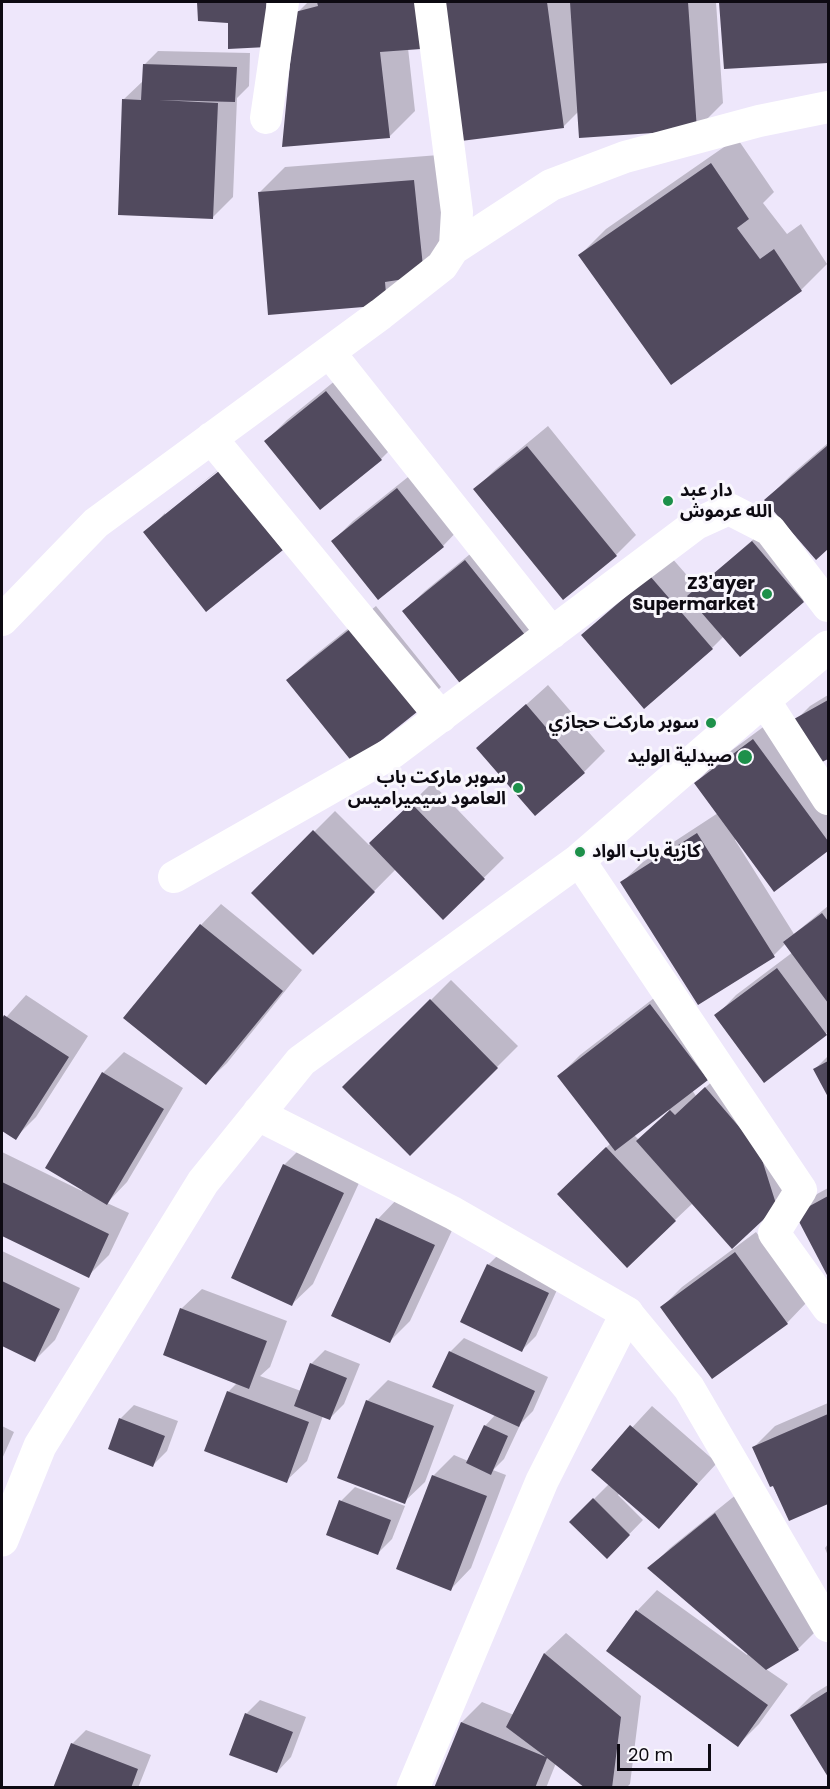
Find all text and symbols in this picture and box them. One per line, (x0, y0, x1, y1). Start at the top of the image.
place label: دار عبد الله عرموش (680, 480, 772, 522)
marker: دار عبد الله عرموش (661, 494, 675, 508)
place label: Z3'ayer Supermarket (632, 573, 755, 616)
marker: Z3'ayer Supermarket (760, 587, 774, 601)
place label: سوبر ماركت حجازي (549, 712, 699, 734)
marker: سوبر ماركت حجازي (704, 716, 718, 730)
place label: صيدلية الوليد (628, 746, 732, 768)
marker: صيدلية الوليد (736, 748, 754, 766)
place label: سوبر ماركت باب العامود سيميراميس (348, 767, 506, 810)
marker: سوبر ماركت باب العامود سيميراميس (511, 781, 525, 795)
place label: كازية باب الواد (592, 841, 701, 863)
marker: كازية باب الواد (573, 845, 587, 859)
scale bar (620, 1732, 714, 1770)
text: 20 m (628, 1742, 673, 1767)

